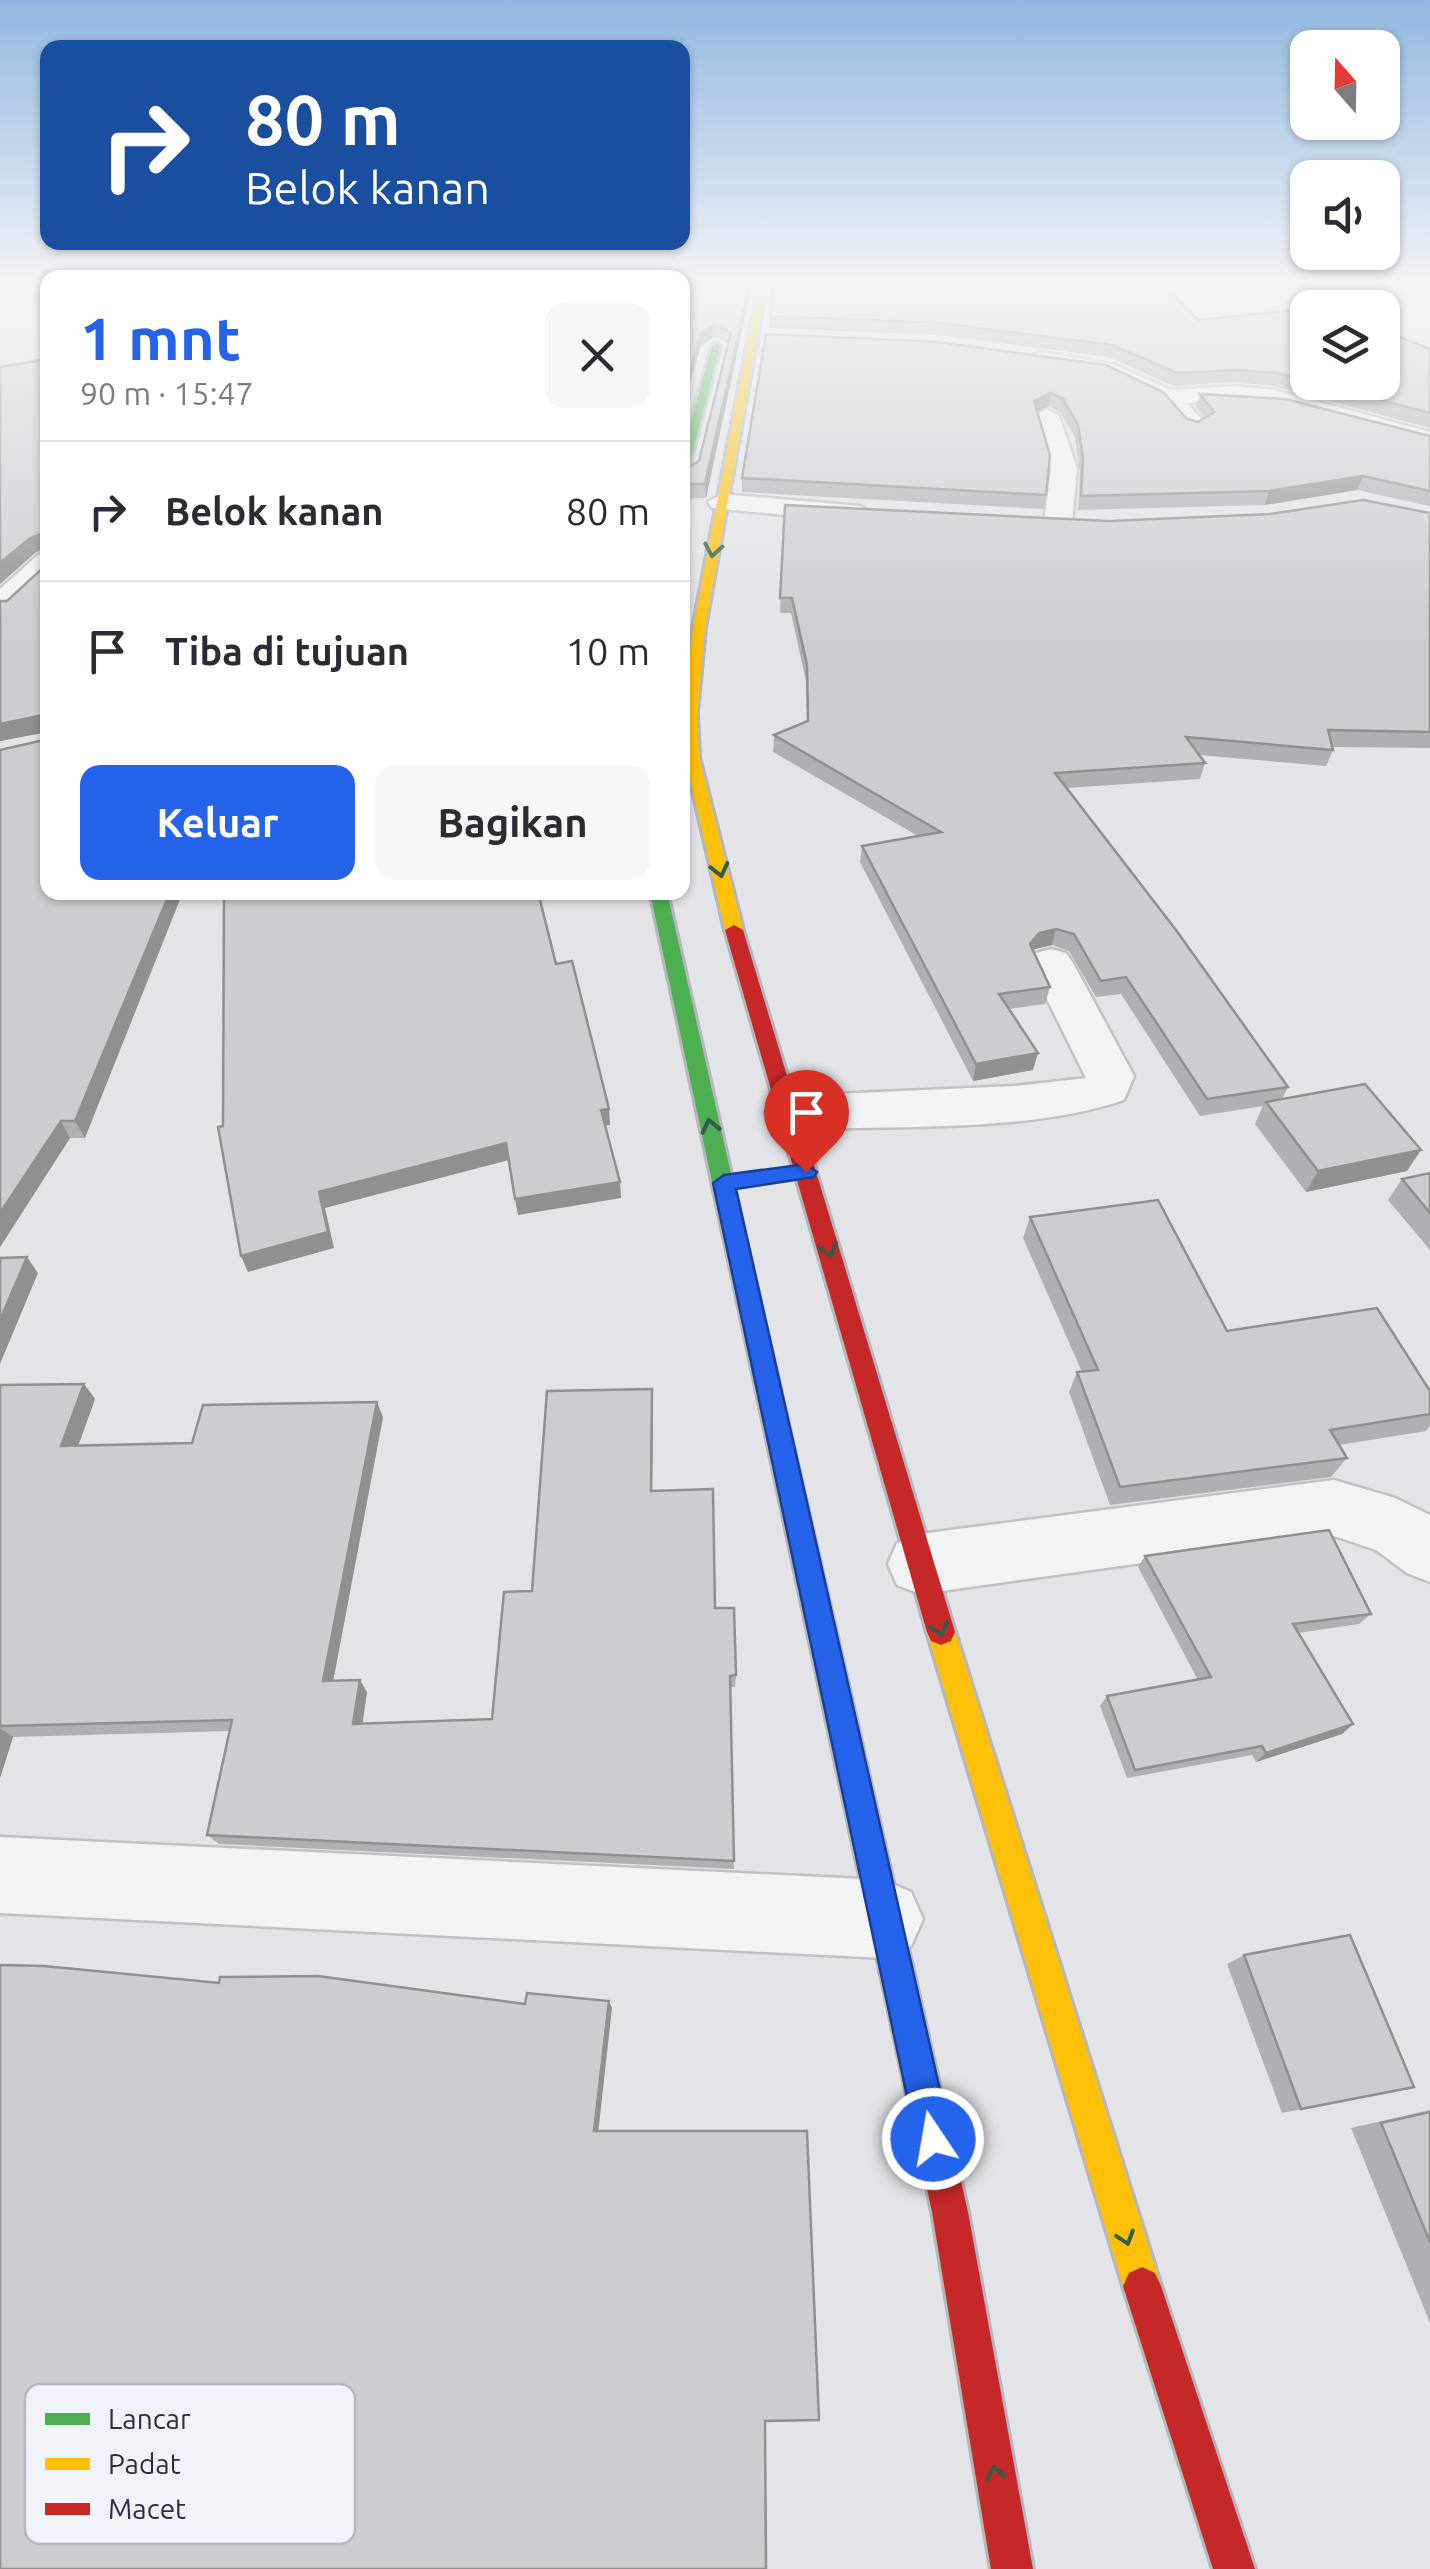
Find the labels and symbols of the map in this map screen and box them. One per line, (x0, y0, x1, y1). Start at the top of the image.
north arrow (1290, 30, 1400, 140)
one-way arrow (703, 542, 724, 559)
one-way arrow (708, 861, 729, 878)
pin (764, 1070, 849, 1173)
one-way arrow (701, 1118, 722, 1135)
one-way arrow (817, 1241, 838, 1258)
one-way arrow (928, 1620, 949, 1637)
position arrow (881, 2087, 985, 2191)
one-way arrow (1115, 2228, 1135, 2245)
legend (25, 2384, 355, 2544)
text: Lancar (108, 2403, 191, 2434)
text: Padat (108, 2448, 181, 2479)
one-way arrow (985, 2465, 1006, 2481)
text: Macet (108, 2493, 186, 2524)

